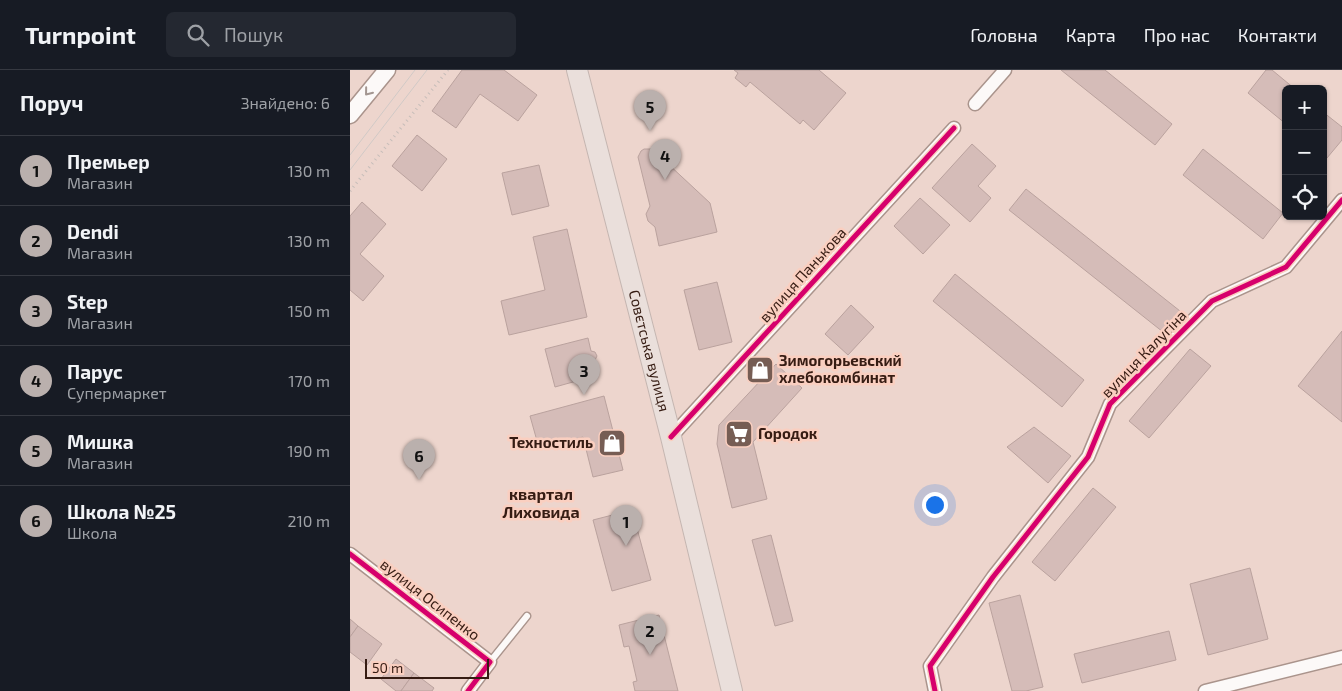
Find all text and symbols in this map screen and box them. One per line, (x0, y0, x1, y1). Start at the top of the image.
search box (166, 12, 516, 57)
text: Turnpoint (25, 20, 136, 49)
icon: search (184, 21, 212, 49)
text: Пошук (224, 23, 283, 46)
text: Головна (970, 24, 1038, 46)
text: Карта (1066, 24, 1116, 46)
text: Про нас (1144, 24, 1210, 46)
text: Контакти (1238, 24, 1317, 46)
map controls (1282, 85, 1327, 220)
button: + (1282, 85, 1327, 130)
one-way arrow (365, 87, 374, 96)
text: Поруч (20, 90, 83, 115)
pin: 5 (634, 90, 666, 131)
text: Знайдено: 6 (241, 93, 330, 112)
button: − (1282, 130, 1327, 175)
pin: 4 (649, 139, 681, 180)
text: Премьер (67, 150, 150, 173)
text: 1 (33, 161, 39, 180)
text: 130 m (288, 161, 330, 180)
text: Магазин (67, 173, 133, 192)
button: locate (1282, 175, 1327, 220)
text: Dendi (67, 220, 119, 243)
street label: вулиця Панькова (755, 223, 850, 326)
text: 2 (31, 231, 41, 250)
text: 130 m (288, 231, 330, 250)
text: Магазин (67, 243, 133, 262)
street label: Совєтська вулиця (626, 288, 674, 413)
text: Step (67, 290, 108, 313)
text: 3 (31, 301, 41, 320)
text: 150 m (288, 301, 330, 320)
street label: вулиця Калугіна (1097, 306, 1190, 402)
text: Магазин (67, 313, 133, 332)
place label: Зимогорьевский хлебокомбинат (779, 351, 902, 386)
pin: 3 (568, 354, 600, 395)
shop icon: Зимогорьевский хлебокомбинат (745, 355, 775, 385)
text: Парус (67, 360, 123, 383)
text: 4 (31, 371, 41, 390)
text: 170 m (288, 371, 330, 390)
text: Супермаркет (67, 383, 166, 402)
supermarket icon: Городок (724, 419, 754, 449)
place label: Городок (758, 424, 818, 442)
shop icon: Техностиль (597, 428, 627, 458)
text: Мишка (67, 430, 134, 453)
place label: Техностиль (509, 433, 593, 451)
pin: 6 (403, 439, 435, 480)
text: 5 (32, 441, 40, 460)
text: 190 m (287, 441, 330, 460)
text: Магазин (67, 453, 133, 472)
district label: квартал Лиховида (502, 484, 580, 521)
your location (922, 492, 948, 518)
text: Школа №25 (67, 500, 176, 523)
pin: 1 (610, 505, 642, 546)
text: 6 (31, 511, 41, 530)
text: 210 m (287, 511, 330, 530)
text: Школа (67, 523, 117, 542)
street label: вулиця Осипенко (377, 555, 484, 644)
pin: 2 (634, 614, 666, 655)
scale bar (365, 656, 489, 679)
text: 50 m (372, 659, 403, 676)

